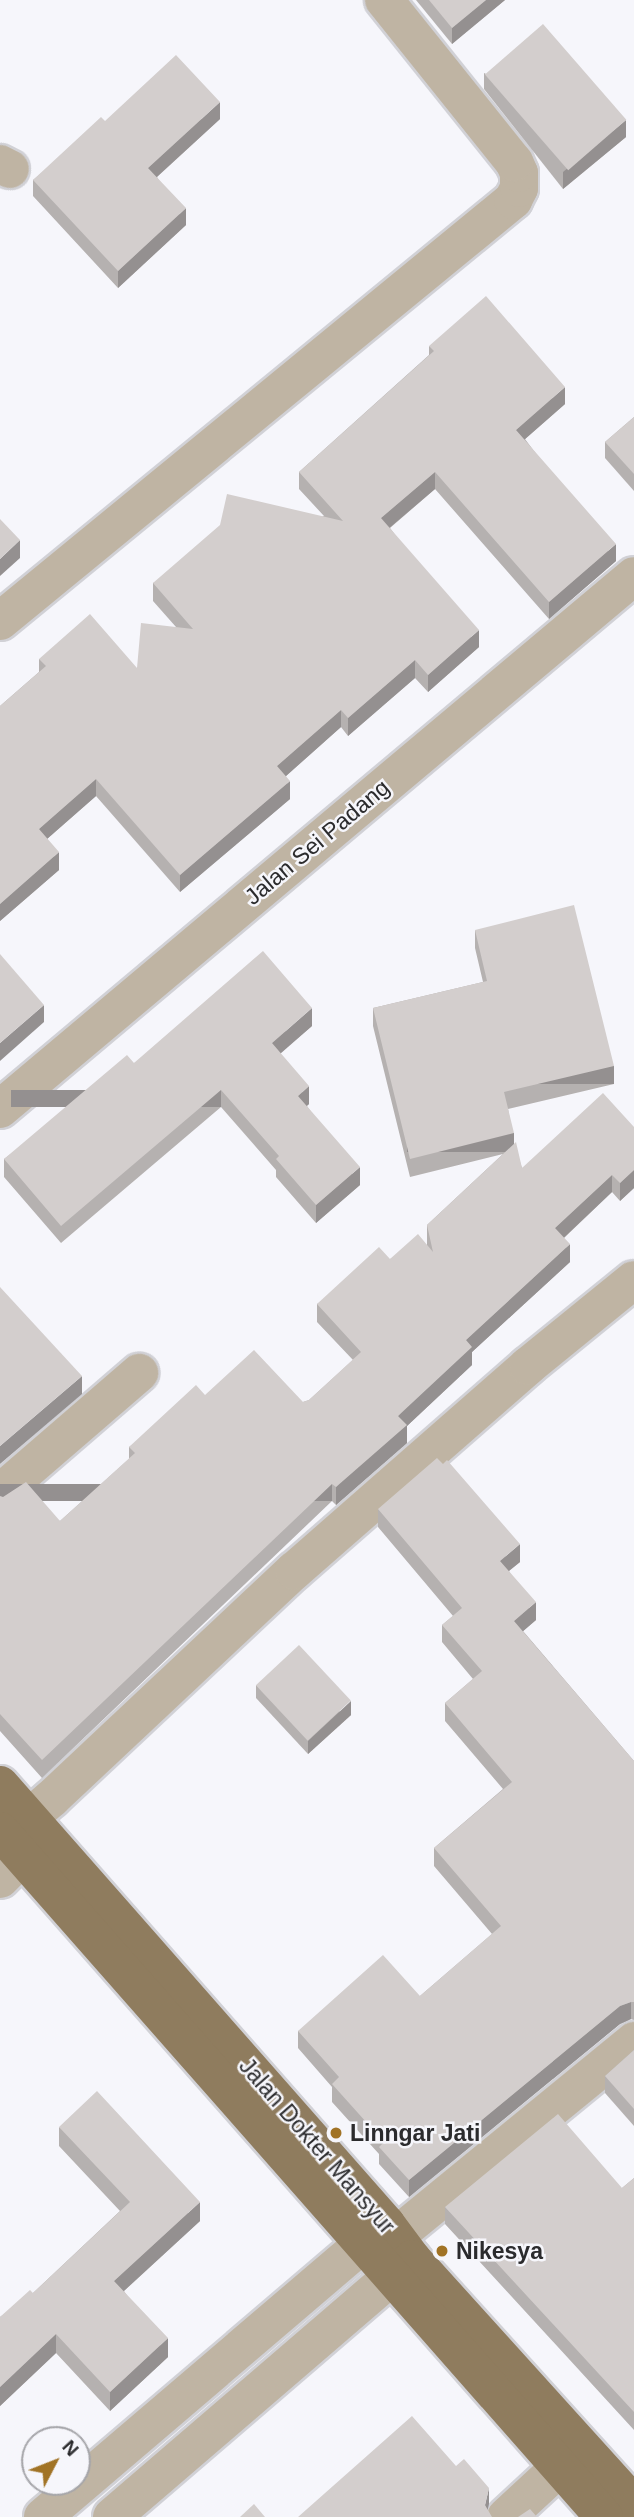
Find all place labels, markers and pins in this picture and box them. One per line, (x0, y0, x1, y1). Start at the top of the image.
place label: Linngar Jati (350, 2119, 480, 2147)
marker: Linngar Jati (328, 2125, 344, 2141)
place label: Nikesya (456, 2237, 543, 2265)
marker: Nikesya (434, 2243, 450, 2259)

